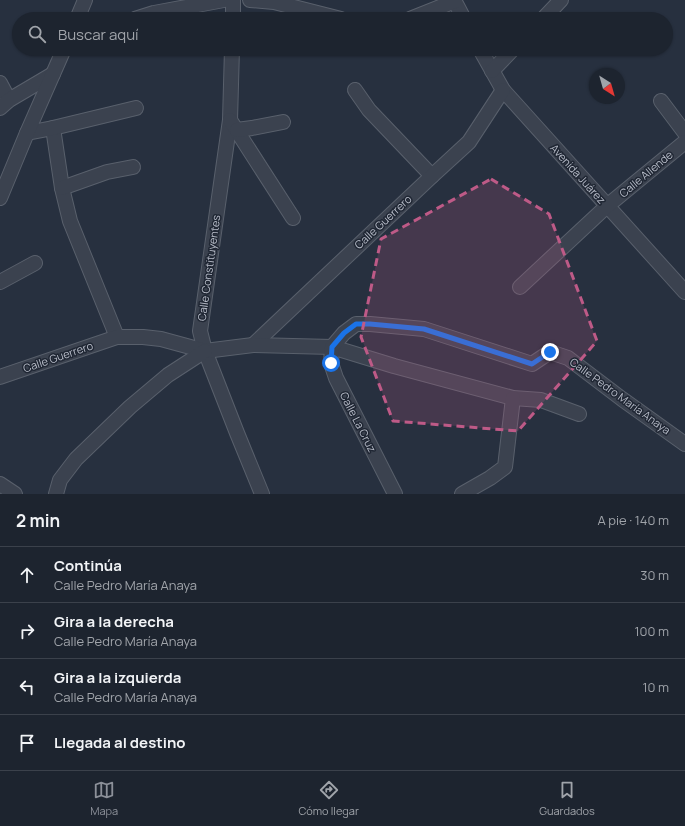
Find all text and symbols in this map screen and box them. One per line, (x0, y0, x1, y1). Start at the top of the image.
search box (12, 12, 673, 56)
icon: search (26, 23, 48, 45)
text: Buscar aquí (58, 24, 139, 45)
north arrow (589, 68, 625, 104)
street label: Avenida Juárez (547, 140, 609, 207)
street label: Calle Allende (616, 146, 676, 200)
street label: Calle Guerrero (351, 191, 415, 252)
street label: Calle Constituyentes (194, 214, 223, 322)
street label: Calle Guerrero (21, 337, 95, 376)
route end (541, 343, 559, 361)
route start (322, 354, 340, 372)
street label: Calle Pedro María Anaya (567, 354, 674, 437)
street label: Calle La Cruz (337, 389, 380, 455)
text: 2 min (16, 509, 60, 532)
text: A pie · 140 m (597, 511, 669, 529)
text: Continúa (54, 555, 122, 576)
icon: ahead (16, 564, 38, 586)
text: 30 m (640, 566, 669, 584)
text: Calle Pedro María Anaya (54, 576, 197, 594)
text: Gira a la derecha (54, 611, 174, 632)
icon: right (16, 620, 38, 642)
text: 100 m (634, 622, 669, 640)
text: Calle Pedro María Anaya (54, 632, 197, 650)
text: Gira a la izquierda (54, 667, 181, 688)
icon: left (16, 676, 38, 698)
text: 10 m (642, 678, 669, 696)
text: Calle Pedro María Anaya (54, 688, 197, 706)
icon: arrive (16, 732, 38, 754)
text: Llegada al destino (54, 732, 186, 753)
tab: Mapa (90, 779, 118, 818)
tab: Cómo llegar (298, 779, 359, 818)
tab: Guardados (539, 779, 595, 818)

